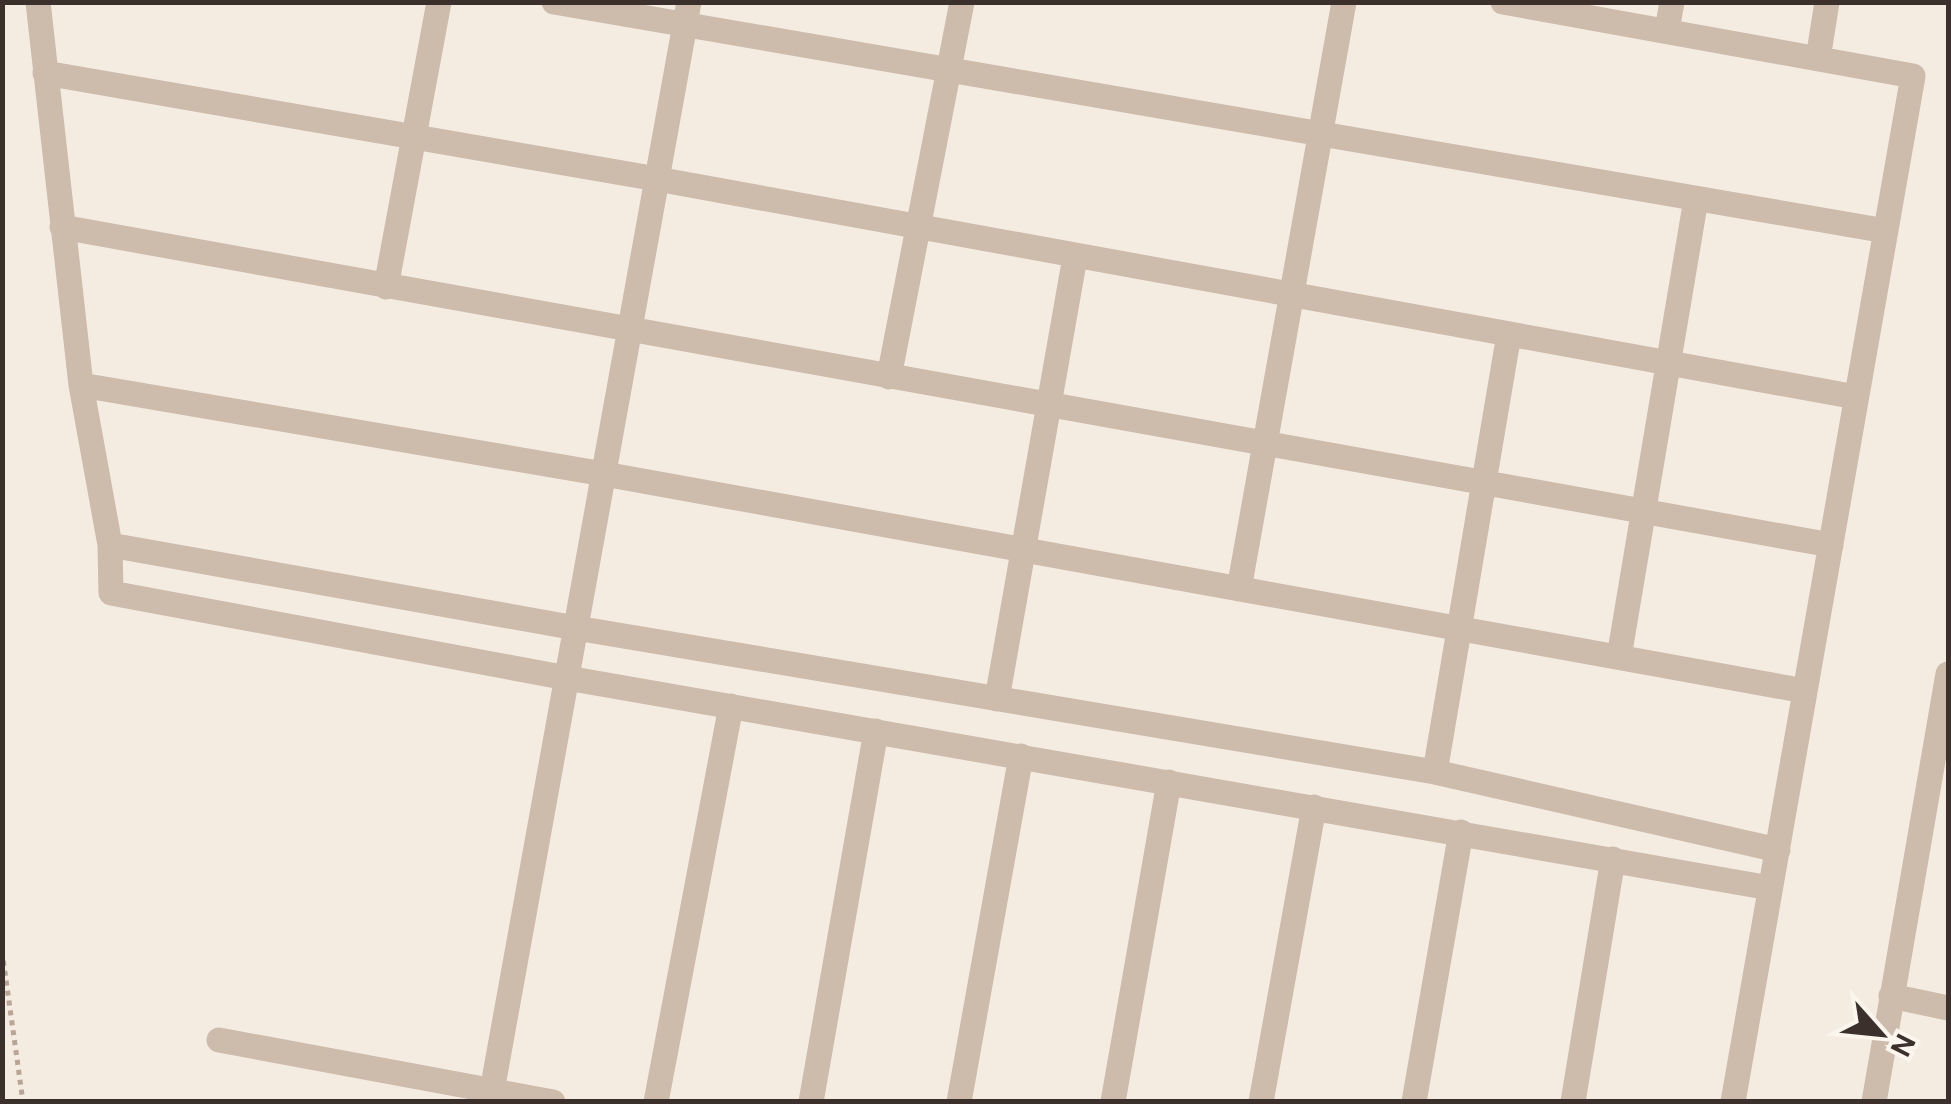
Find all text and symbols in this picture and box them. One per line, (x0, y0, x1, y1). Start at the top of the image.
north arrow (1831, 984, 1931, 1084)
text: N (1882, 1028, 1924, 1063)

